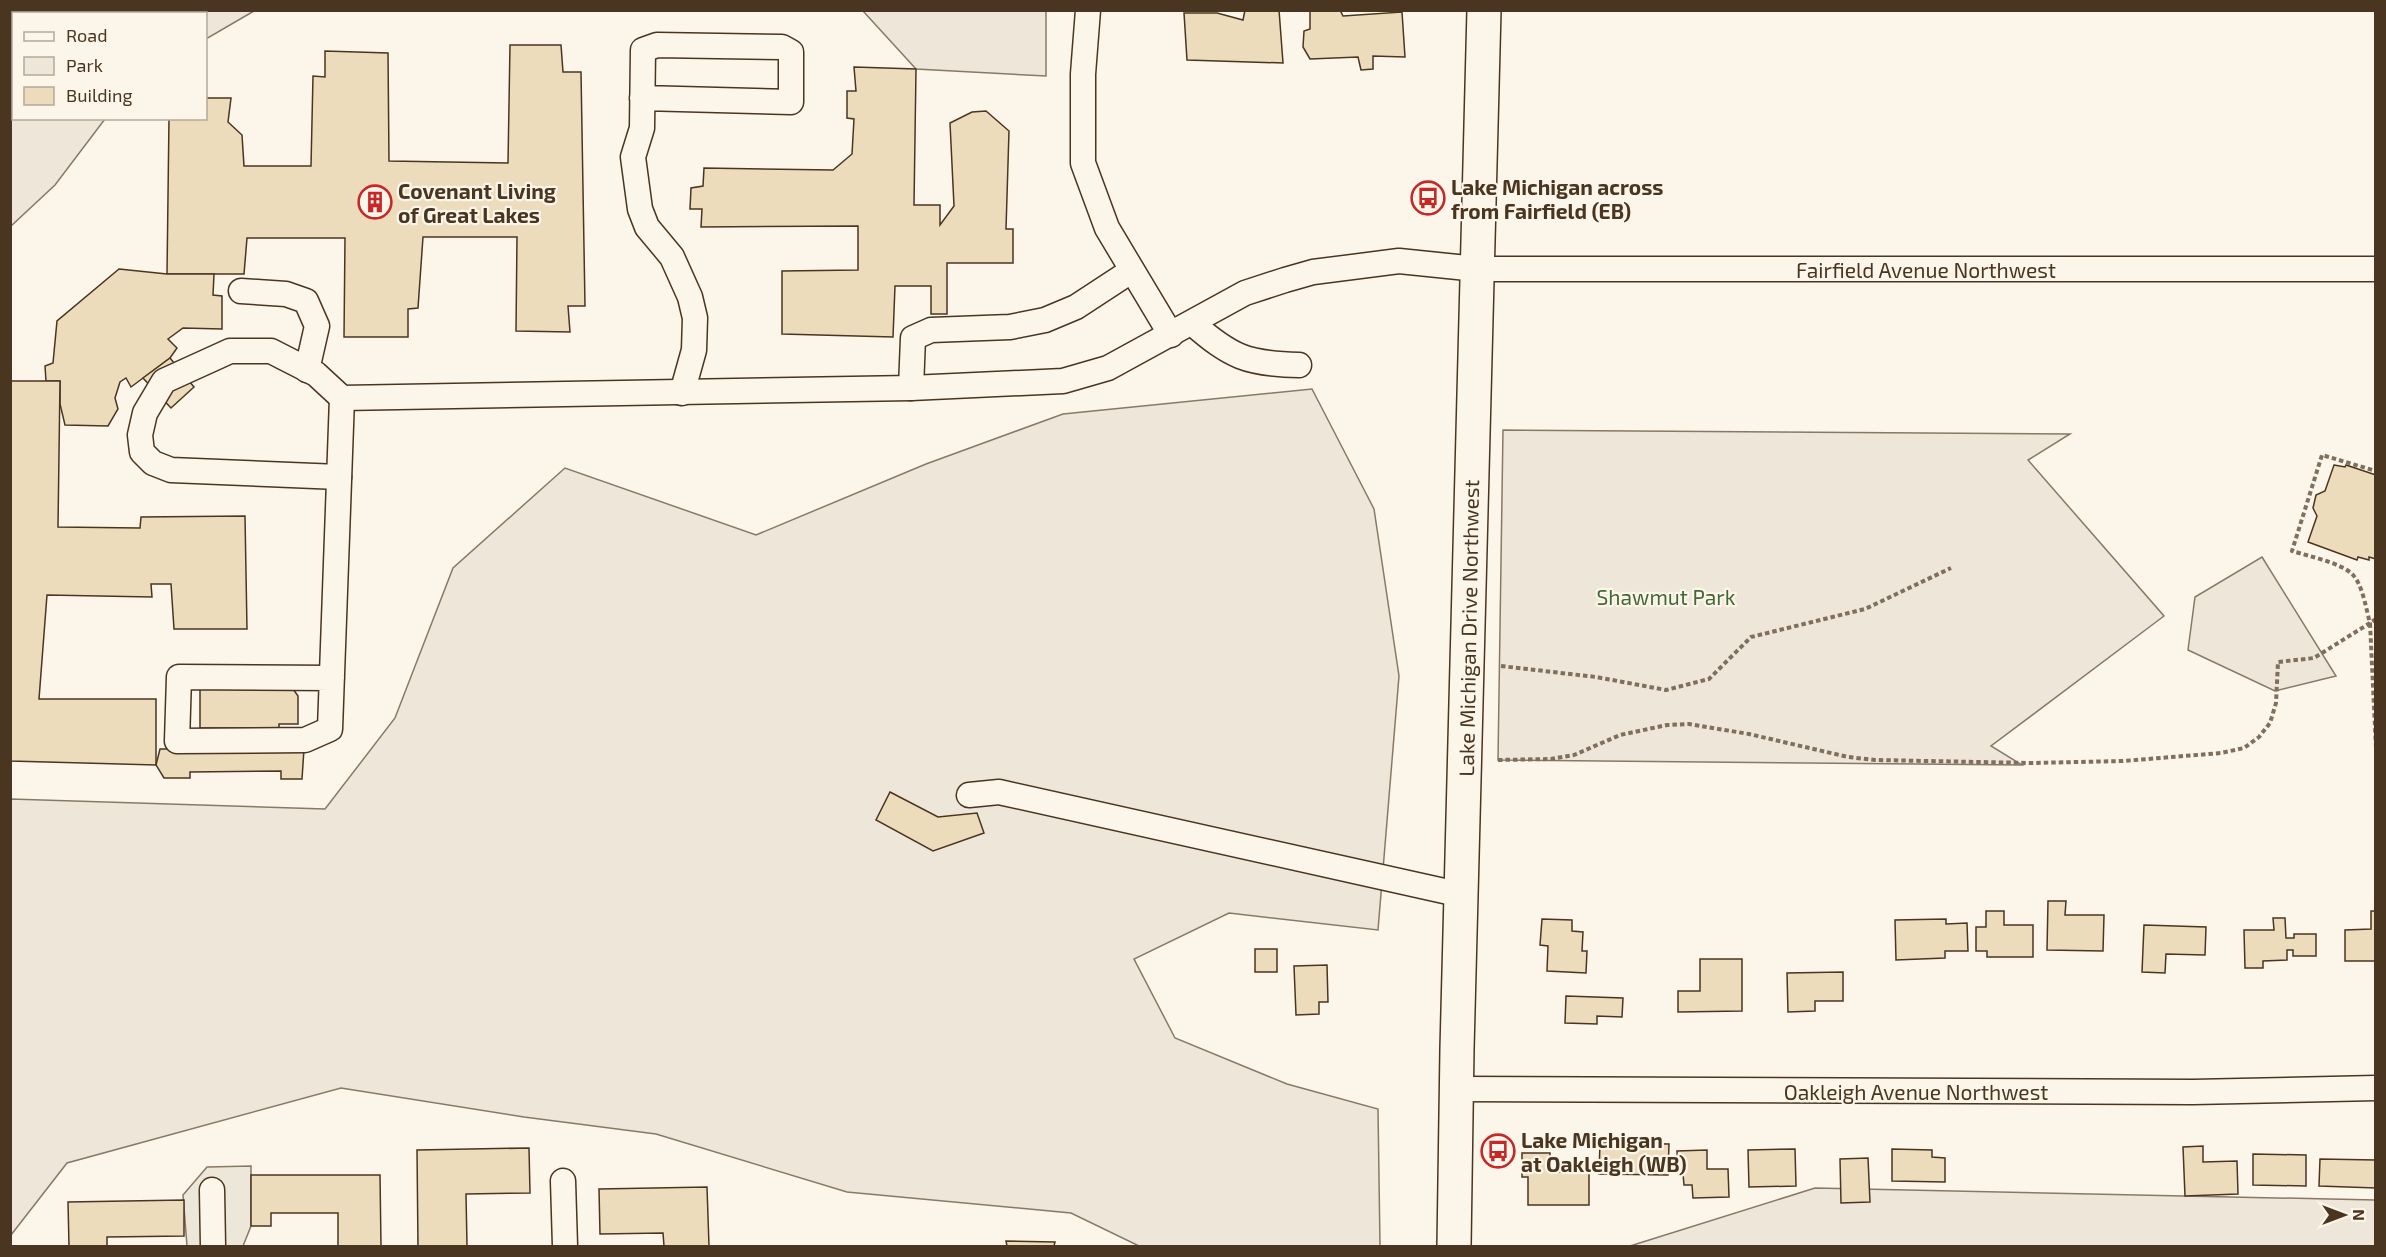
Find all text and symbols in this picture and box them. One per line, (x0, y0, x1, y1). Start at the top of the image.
legend (12, 12, 207, 120)
text: Road (66, 24, 107, 46)
text: Park (66, 54, 103, 76)
text: Building (66, 84, 133, 106)
place label: Lake Michigan across from Fairfield (EB) (1451, 174, 1663, 223)
place label: Covenant Living of Great Lakes (398, 178, 556, 227)
bus stop icon: Lake Michigan across from Fairfield (EB) (1410, 180, 1446, 216)
building icon: Covenant Living of Great Lakes (357, 184, 393, 220)
street label: Fairfield Avenue Northwest (1796, 257, 2056, 282)
street label: Lake Michigan Drive Northwest (1453, 479, 1483, 777)
park label: Shawmut Park (1597, 584, 1736, 609)
street label: Oakleigh Avenue Northwest (1784, 1079, 2048, 1104)
place label: Lake Michigan at Oakleigh (WB) (1521, 1127, 1687, 1176)
bus stop icon: Lake Michigan at Oakleigh (WB) (1480, 1133, 1516, 1169)
north arrow (2314, 1185, 2374, 1245)
text: N (2350, 1209, 2369, 1221)

